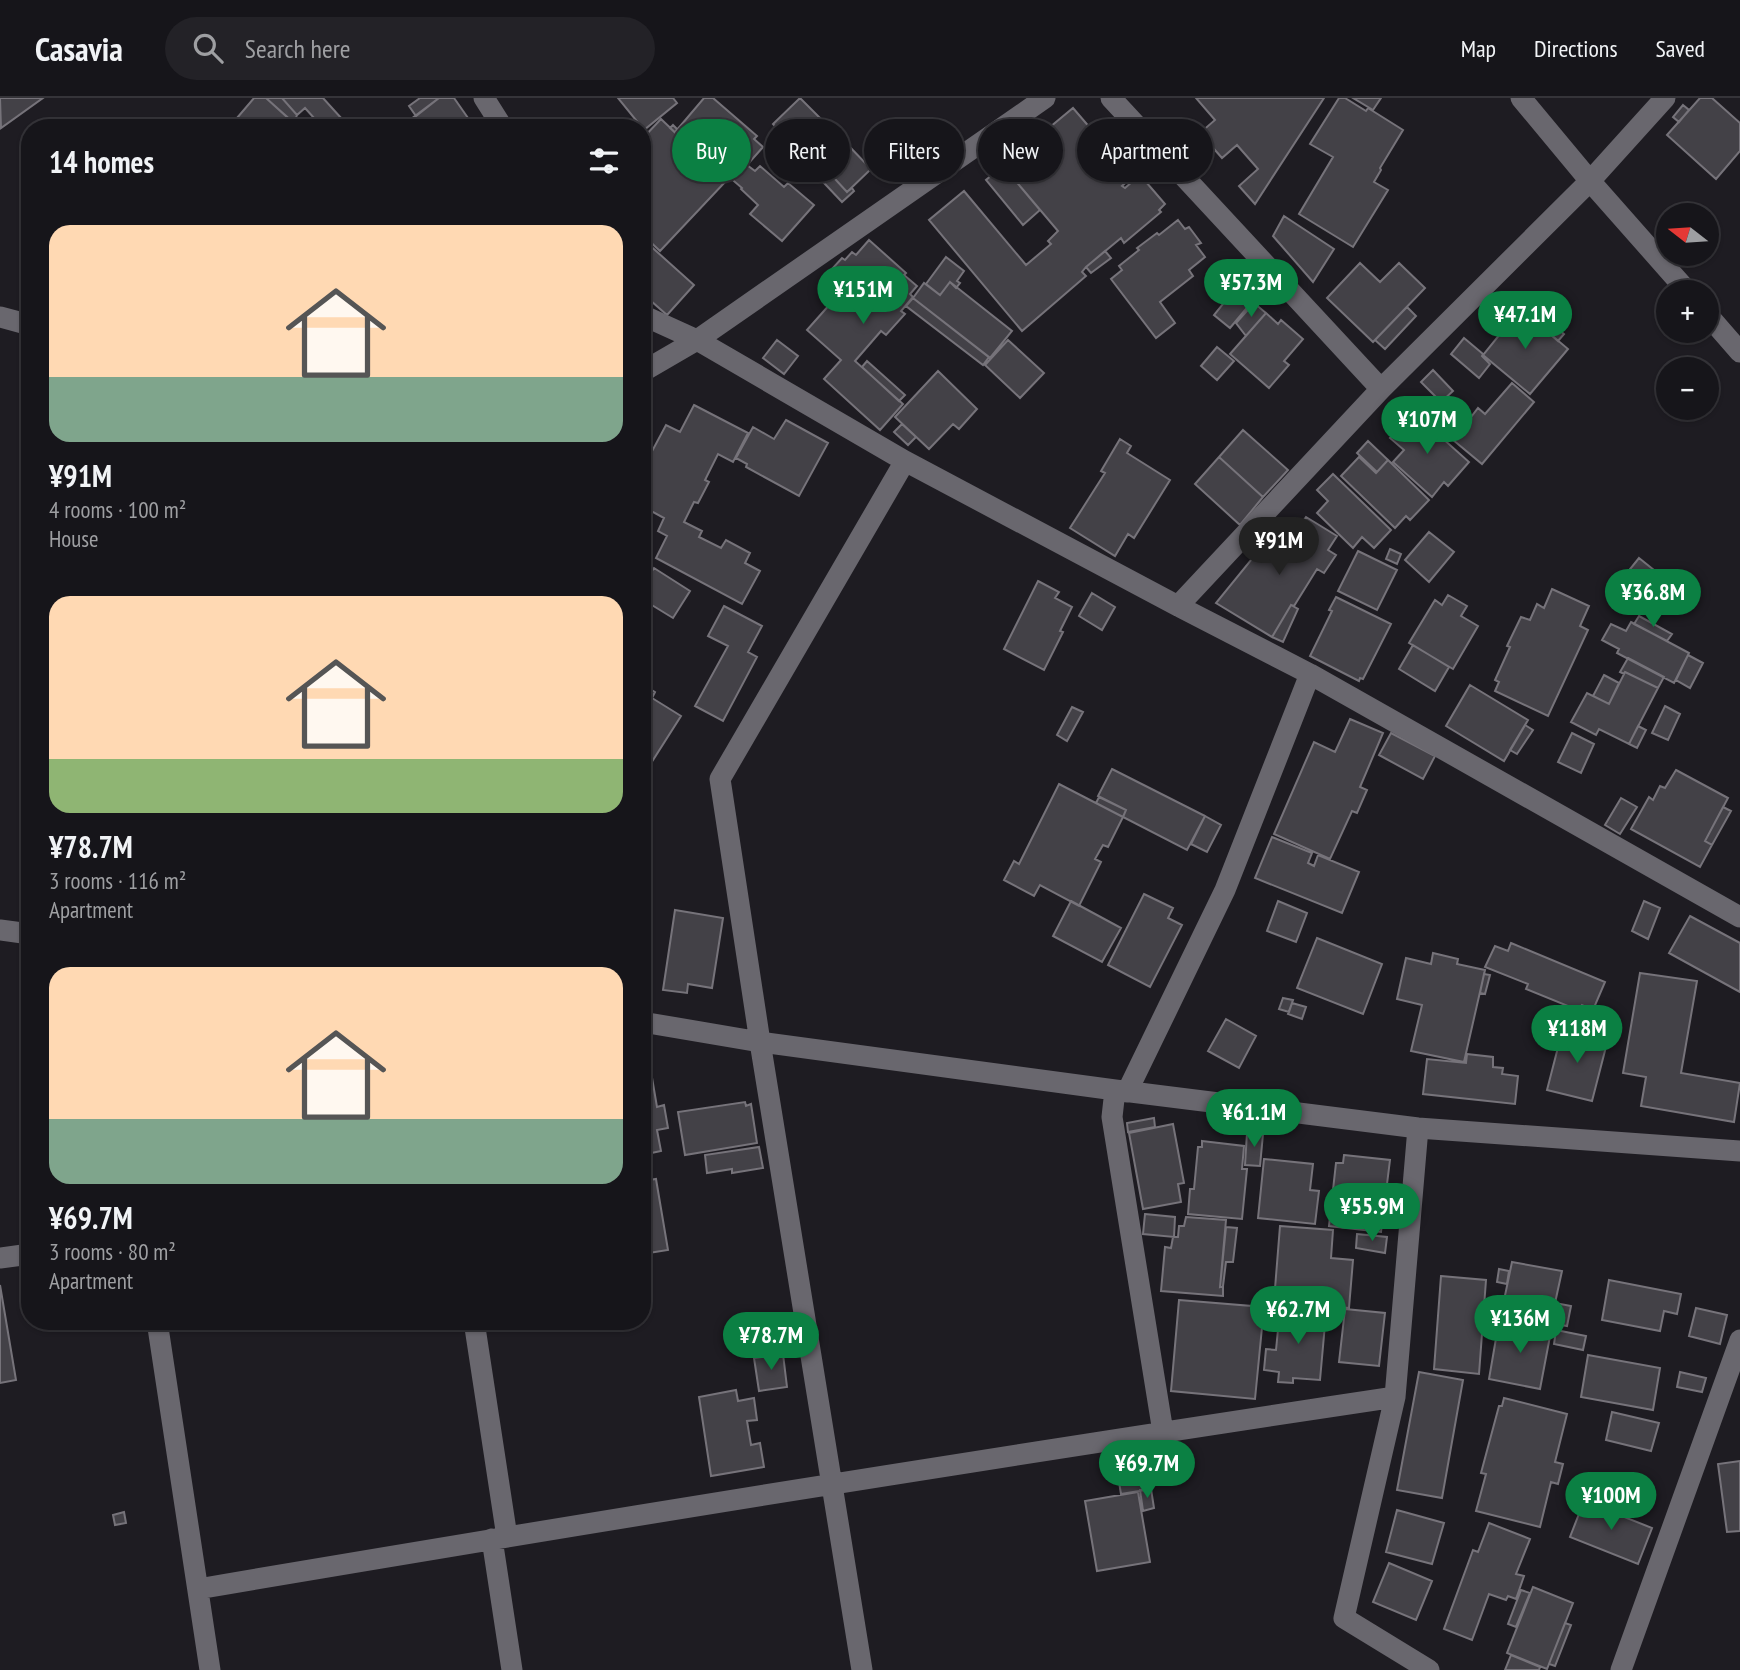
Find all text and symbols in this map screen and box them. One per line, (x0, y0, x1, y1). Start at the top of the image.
search box (165, 17, 655, 80)
text: Casavia (35, 27, 123, 70)
icon: search (189, 29, 227, 67)
text: Search here (245, 32, 351, 65)
text: Map (1461, 33, 1496, 64)
text: Directions (1534, 33, 1618, 64)
text: Saved (1656, 33, 1705, 64)
chip: Buy (672, 119, 751, 182)
chip: Rent (765, 119, 850, 182)
chip: Filters (864, 119, 964, 182)
chip: New (978, 119, 1063, 182)
chip: Apartment (1077, 119, 1213, 182)
text: 14 homes (49, 142, 154, 181)
icon: filters (585, 142, 623, 180)
north arrow (1656, 203, 1718, 266)
map controls (1656, 203, 1719, 420)
pin: ¥57.3M (1194, 260, 1308, 319)
pin: ¥151M (814, 266, 912, 326)
text: ¥57.3M (1220, 267, 1282, 296)
icon: home (273, 270, 399, 396)
text: ¥151M (833, 274, 893, 303)
button: + (1656, 280, 1719, 343)
pin: ¥47.1M (1468, 292, 1582, 351)
text: ¥47.1M (1494, 299, 1556, 328)
button: − (1656, 357, 1719, 420)
pin: ¥107M (1378, 396, 1476, 456)
text: ¥107M (1397, 404, 1457, 433)
text: ¥91M (49, 456, 112, 495)
text: 4 rooms · 100 m² (49, 495, 186, 524)
pin: ¥91M (1238, 518, 1320, 577)
text: House (49, 524, 99, 553)
text: ¥91M (1255, 525, 1303, 554)
pin: ¥36.8M (1596, 570, 1710, 629)
text: ¥36.8M (1621, 577, 1685, 606)
icon: home (273, 641, 399, 767)
text: ¥78.7M (49, 827, 133, 866)
text: 3 rooms · 116 m² (49, 866, 186, 895)
text: Apartment (49, 895, 133, 924)
pin: ¥118M (1528, 1006, 1626, 1065)
icon: home (273, 1012, 399, 1138)
text: ¥118M (1547, 1013, 1607, 1042)
pin: ¥61.1M (1197, 1090, 1311, 1149)
text: ¥61.1M (1222, 1097, 1286, 1126)
pin: ¥55.9M (1315, 1184, 1429, 1243)
text: ¥55.9M (1340, 1191, 1404, 1220)
text: ¥69.7M (49, 1198, 133, 1237)
text: 3 rooms · 80 m² (49, 1237, 176, 1266)
text: Apartment (49, 1266, 133, 1295)
pin: ¥62.7M (1241, 1286, 1355, 1346)
text: ¥62.7M (1266, 1294, 1330, 1323)
pin: ¥136M (1471, 1296, 1569, 1355)
text: ¥136M (1490, 1303, 1550, 1332)
pin: ¥78.7M (714, 1312, 828, 1372)
text: ¥78.7M (739, 1320, 803, 1349)
pin: ¥69.7M (1090, 1440, 1204, 1500)
text: ¥69.7M (1115, 1448, 1179, 1477)
pin: ¥100M (1562, 1472, 1660, 1532)
text: ¥100M (1581, 1480, 1641, 1509)

